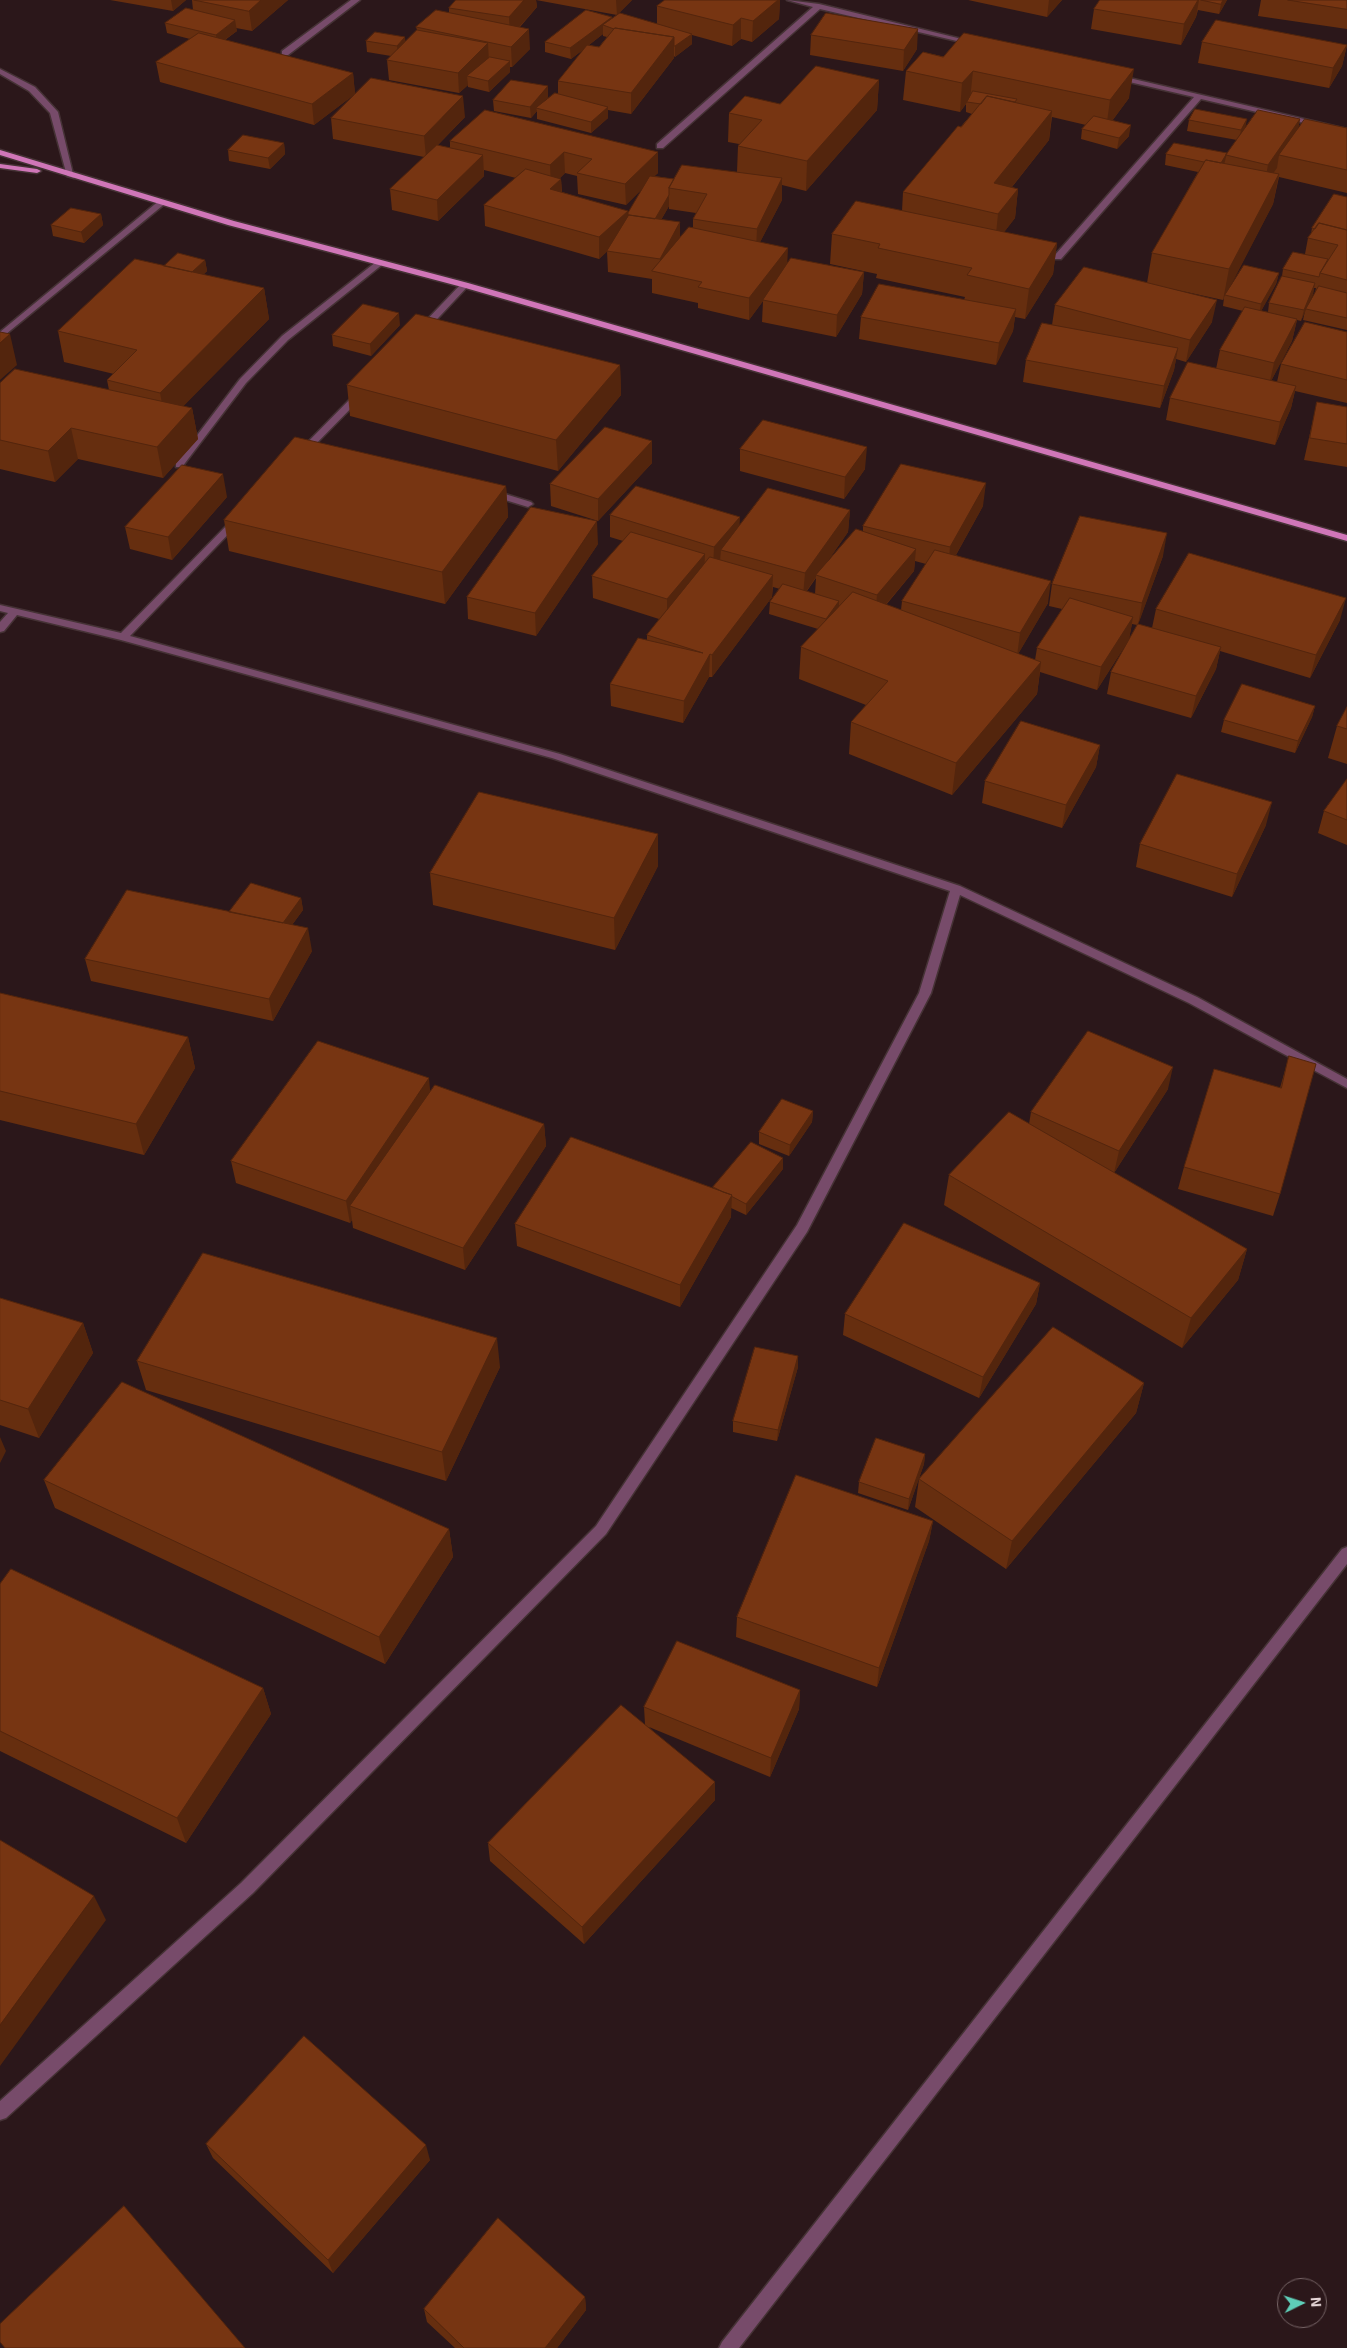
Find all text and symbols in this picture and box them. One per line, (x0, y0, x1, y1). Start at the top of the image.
north arrow (1277, 2278, 1327, 2328)
text: N (1308, 2296, 1325, 2308)

